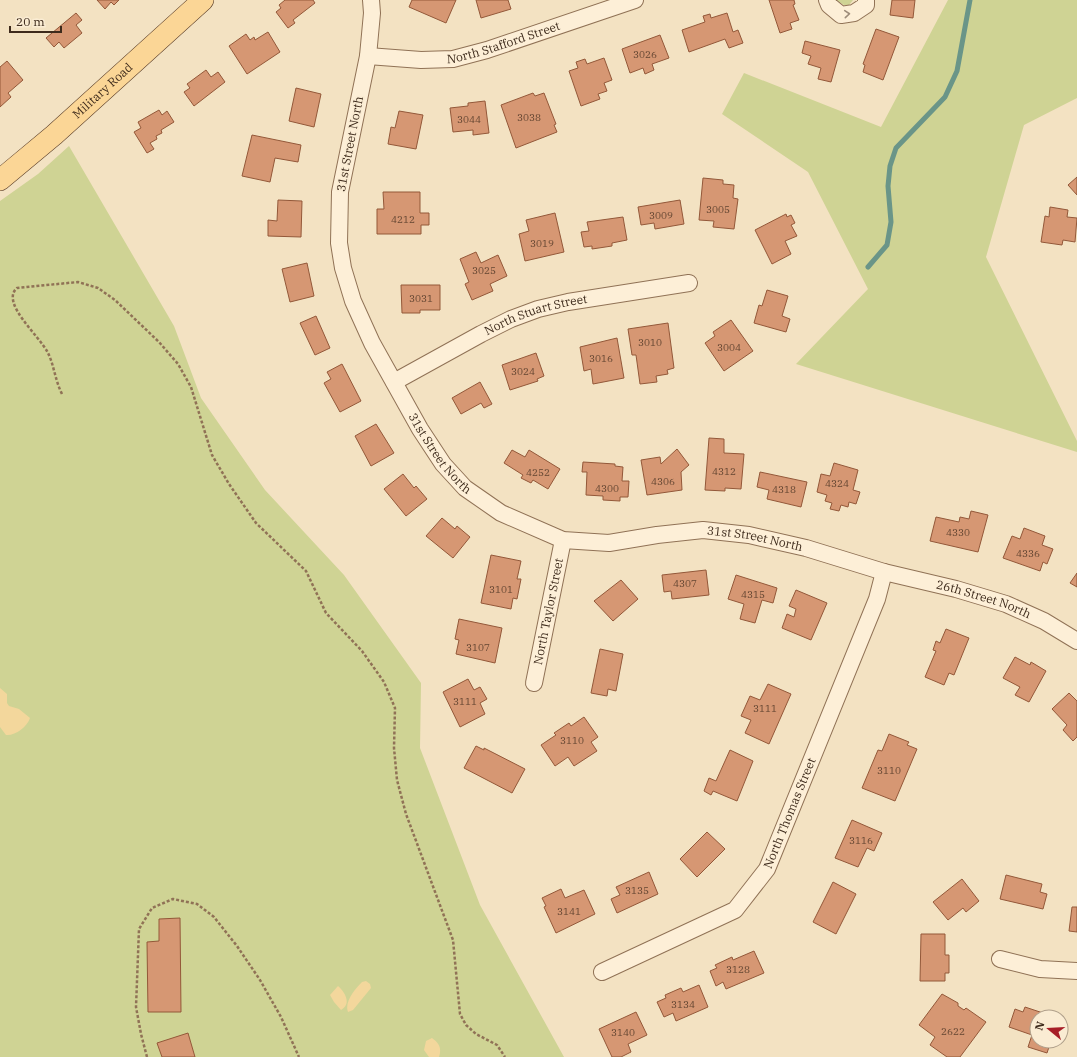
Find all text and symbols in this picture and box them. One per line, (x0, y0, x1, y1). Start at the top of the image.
scale bar (10, 8, 61, 34)
one-way arrow (844, 9, 850, 18)
text: 20 m (16, 14, 45, 29)
street label: North Stafford Street (447, 18, 562, 66)
house number: 3026 (633, 48, 657, 61)
street label: Military Road (69, 59, 136, 122)
street label: 31st Street North (333, 94, 366, 193)
house number: 3038 (517, 111, 541, 124)
house number: 3044 (457, 113, 481, 126)
house number: 3005 (706, 203, 730, 216)
house number: 3009 (649, 209, 673, 222)
house number: 4212 (391, 213, 415, 226)
house number: 3019 (530, 237, 554, 250)
house number: 3025 (472, 264, 496, 277)
street label: North Stuart Street (482, 291, 588, 338)
house number: 3031 (409, 292, 433, 305)
house number: 3010 (638, 336, 662, 349)
house number: 3004 (717, 341, 741, 354)
house number: 3016 (589, 352, 613, 365)
house number: 3024 (511, 365, 535, 378)
street label: 31st Street North (406, 410, 475, 497)
house number: 4312 (712, 465, 736, 478)
house number: 4252 (526, 466, 550, 479)
house number: 4306 (651, 475, 675, 488)
house number: 4324 (825, 477, 849, 490)
house number: 4300 (595, 482, 619, 495)
house number: 4318 (772, 483, 796, 496)
street label: 31st Street North (706, 522, 805, 554)
house number: 4330 (946, 526, 970, 539)
house number: 4336 (1016, 547, 1040, 560)
street label: North Taylor Street (530, 557, 566, 666)
house number: 4307 (673, 577, 697, 590)
street label: 26th Street North (935, 577, 1034, 621)
house number: 3101 (489, 583, 513, 596)
house number: 4315 (741, 588, 765, 601)
house number: 3107 (466, 641, 490, 654)
house number: 3111 (453, 695, 477, 708)
house number: 3111 (753, 702, 777, 715)
house number: 3110 (560, 734, 584, 747)
street label: North Thomas Street (760, 755, 819, 871)
house number: 3110 (877, 764, 901, 777)
house number: 3116 (849, 834, 873, 847)
house number: 3135 (625, 884, 649, 897)
house number: 3141 (557, 905, 581, 918)
house number: 3128 (726, 963, 750, 976)
house number: 3134 (671, 998, 695, 1011)
north arrow (1029, 1009, 1069, 1049)
text: N (1031, 1019, 1048, 1032)
house number: 2622 (941, 1025, 965, 1038)
house number: 3140 (611, 1026, 635, 1039)

